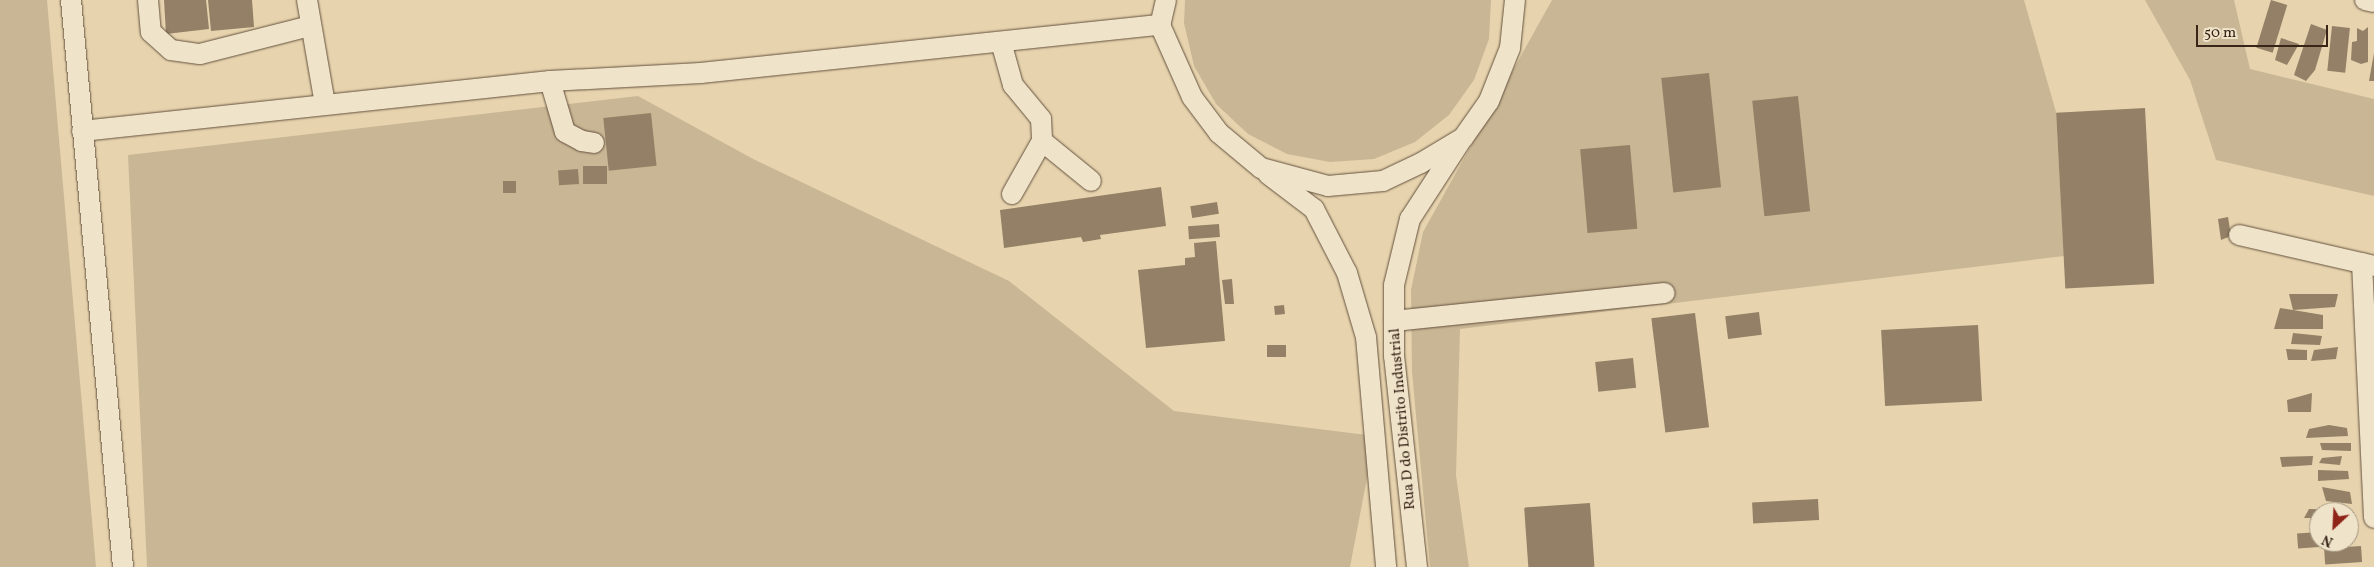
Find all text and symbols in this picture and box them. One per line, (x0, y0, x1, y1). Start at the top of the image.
scale bar (2199, 15, 2332, 47)
text: 50 m (2204, 23, 2236, 44)
street label: Rua D do Distrito Industrial (1386, 327, 1420, 511)
north arrow (2309, 502, 2359, 552)
text: N (2319, 529, 2337, 551)

